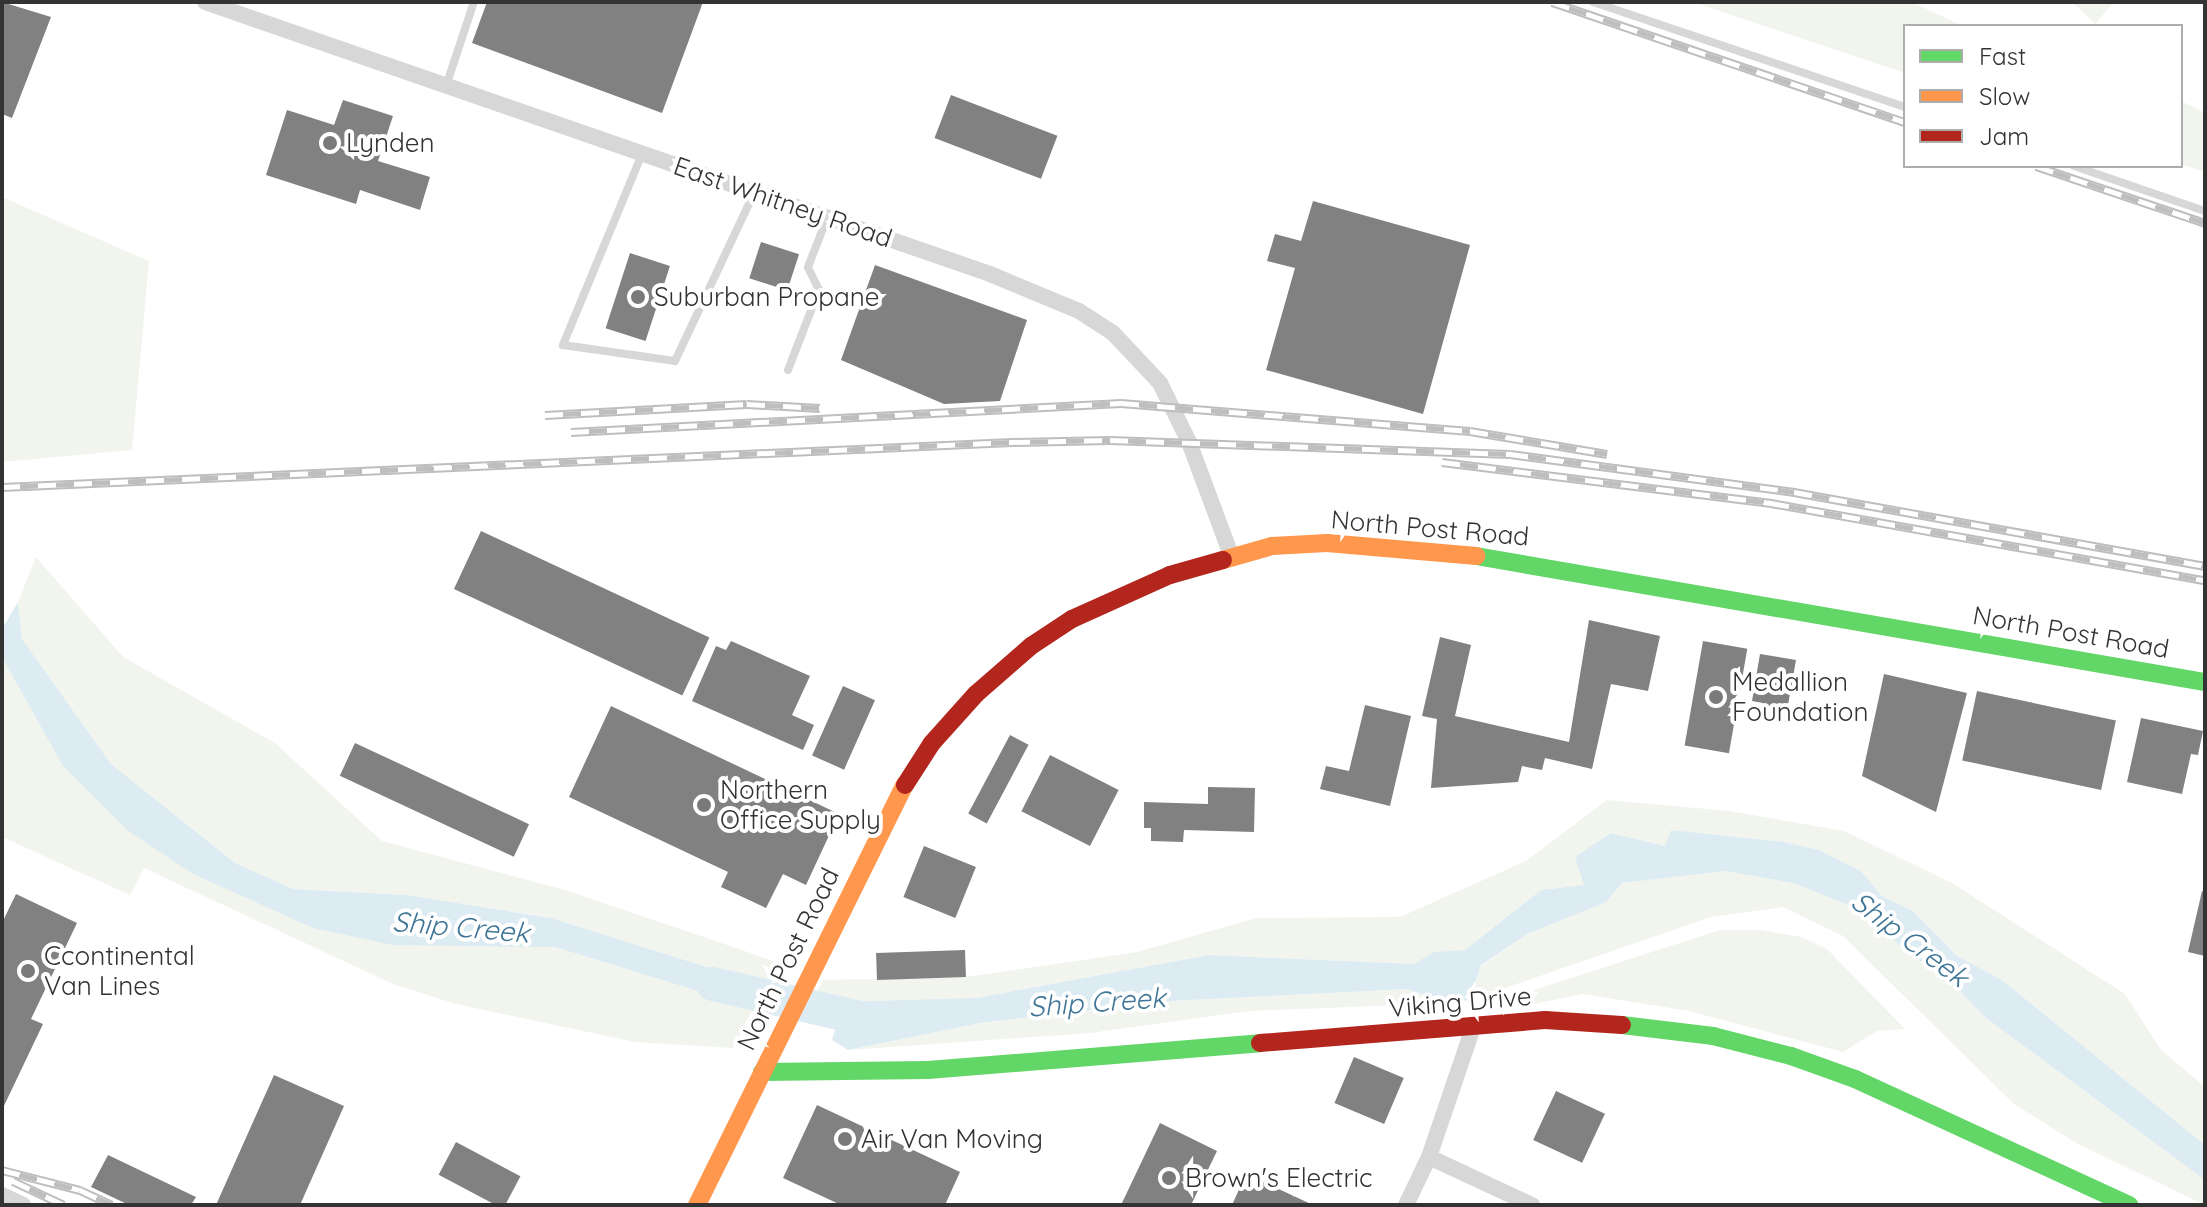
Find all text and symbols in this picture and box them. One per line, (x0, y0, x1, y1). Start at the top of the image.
legend (1903, 24, 2183, 168)
text: Fast (1979, 41, 2026, 71)
text: Slow (1979, 81, 2030, 111)
text: Jam (1979, 121, 2029, 151)
place label: Lynden (346, 127, 435, 159)
marker: Lynden (321, 134, 339, 152)
street label: East Whitney Road (670, 150, 896, 254)
place label: Suburban Propane (654, 281, 879, 313)
marker: Suburban Propane (629, 288, 647, 306)
street label: North Post Road (1330, 504, 1530, 552)
street label: North Post Road (1970, 599, 2172, 665)
place label: Medallion Foundation (1732, 666, 1868, 728)
marker: Medallion Foundation (1707, 688, 1725, 706)
place label: Northern Office Supply (720, 774, 881, 836)
marker: Northern Office Supply (695, 796, 713, 814)
street label: North Post Road (730, 863, 846, 1055)
water label: Ship Creek (1845, 884, 1975, 994)
water label: Ship Creek (391, 904, 531, 950)
place label: Ccontinental Van Lines (44, 940, 195, 1002)
marker: Ccontinental Van Lines (19, 962, 37, 980)
water label: Ship Creek (1027, 980, 1167, 1024)
street label: Viking Drive (1387, 980, 1533, 1024)
place label: Air Van Moving (861, 1123, 1043, 1155)
marker: Air Van Moving (836, 1130, 854, 1148)
place label: Brown's Electric (1185, 1162, 1372, 1194)
marker: Brown's Electric (1160, 1169, 1178, 1187)

